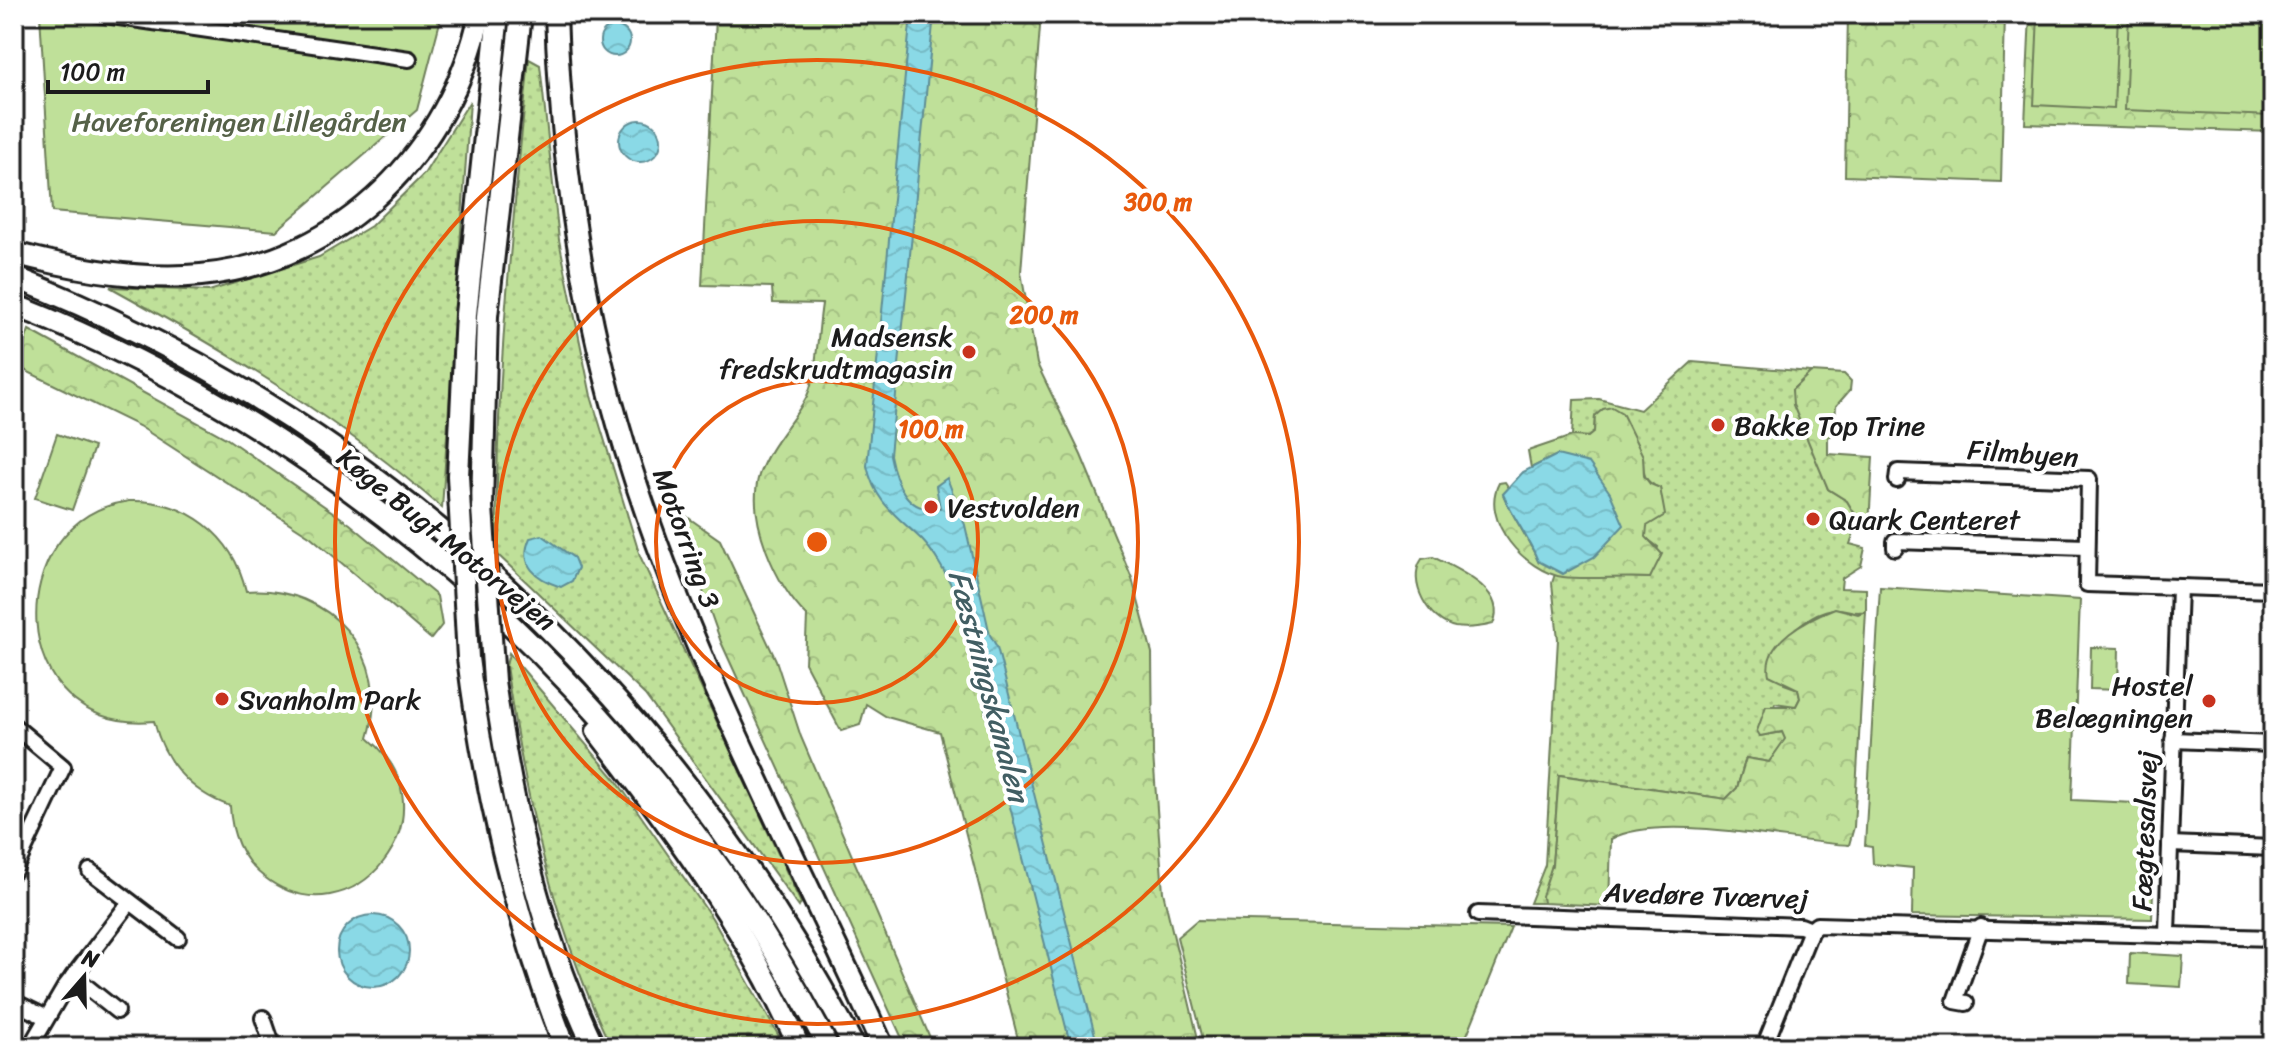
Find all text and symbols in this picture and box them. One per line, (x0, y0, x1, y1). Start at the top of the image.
scale bar (48, 44, 208, 94)
text: 100 m (60, 51, 125, 93)
park label: Haveforeningen Lillegården (71, 97, 407, 146)
text: 300 m (1123, 181, 1193, 223)
text: 200 m (1009, 294, 1079, 336)
place label: Madsensk fredskrudtmagasin (719, 312, 953, 393)
marker: Madsensk fredskrudtmagasin (960, 343, 978, 361)
place label: Bakke Top Trine (1734, 401, 1925, 450)
text: 100 m (898, 408, 964, 450)
marker: Bakke Top Trine (1709, 416, 1727, 434)
street label: Filmbyen (1966, 425, 2080, 482)
street label: Køge Bugt Motorvejen (325, 435, 568, 644)
street label: Motorring 3 (639, 461, 735, 615)
place label: Vestvolden (947, 483, 1080, 532)
place label: Quark Centeret (1829, 495, 2022, 544)
marker: Vestvolden (922, 498, 940, 516)
marker: Quark Centeret (1804, 510, 1822, 528)
centre of rings (803, 528, 831, 556)
water label: Fæstningskanalen (932, 564, 1047, 811)
place label: Hostel Belægningen (2035, 661, 2194, 742)
place label: Svanholm Park (238, 675, 421, 724)
marker: Svanholm Park (213, 690, 231, 708)
marker: Hostel Belægningen (2200, 692, 2218, 710)
street label: Fægtesalsvej (2117, 749, 2172, 912)
street label: Avedøre Tværvej (1602, 867, 1810, 924)
north arrow (44, 937, 124, 1017)
text: N (76, 937, 105, 980)

